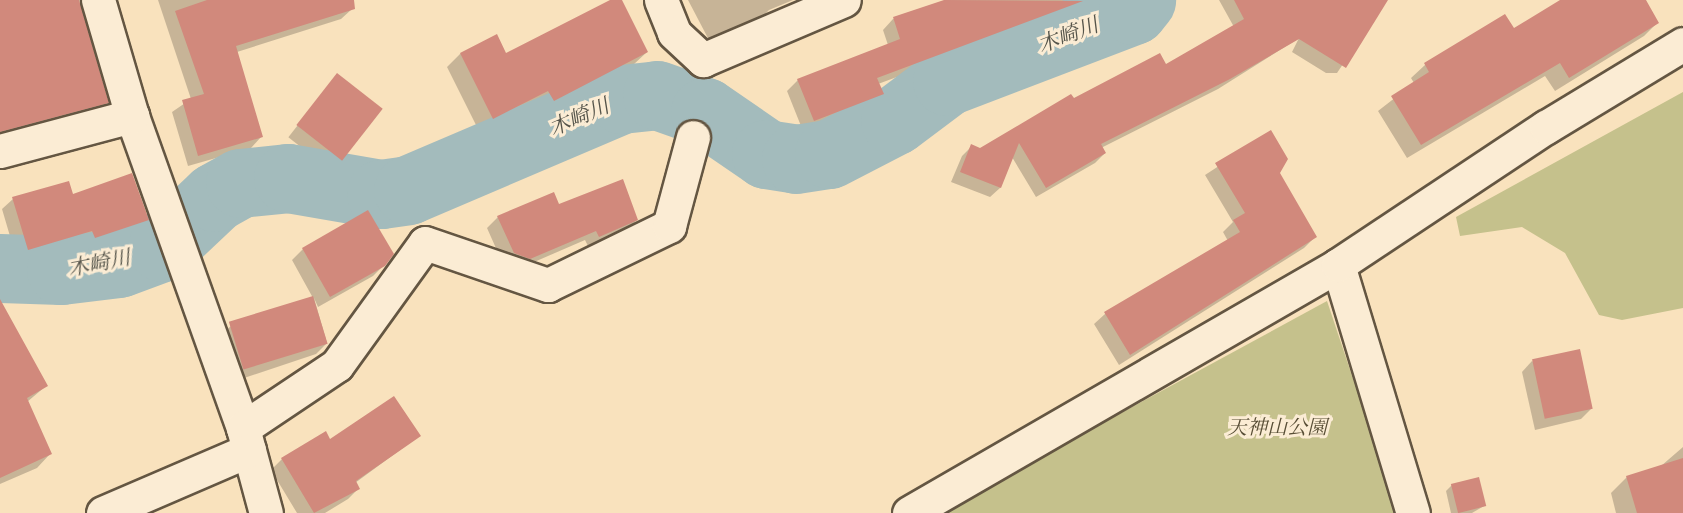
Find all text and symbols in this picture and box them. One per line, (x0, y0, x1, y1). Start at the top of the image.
water label: 木崎川 (1034, 12, 1102, 58)
water label: 木崎川 (545, 93, 613, 141)
water label: 木崎川 (66, 245, 132, 281)
park label: 天神山公園 (1227, 415, 1327, 439)

